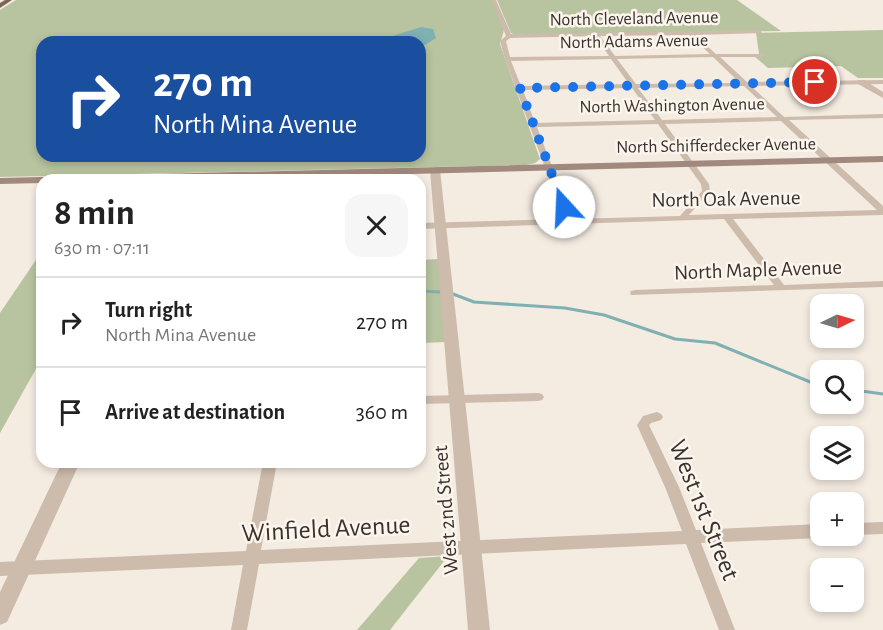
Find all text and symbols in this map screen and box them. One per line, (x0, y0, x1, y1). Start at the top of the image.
street label: North Cleveland Avenue (549, 9, 719, 29)
street label: North Adams Avenue (560, 32, 708, 52)
pin (789, 56, 840, 107)
icon: right (54, 60, 132, 138)
text: 270 m (153, 62, 253, 104)
icon: arrive (798, 65, 831, 98)
street label: North Washington Avenue (579, 95, 765, 117)
text: North Mina Avenue (153, 111, 357, 138)
street label: North Schifferdecker Avenue (616, 135, 816, 157)
position arrow (532, 175, 596, 239)
street label: North Oak Avenue (651, 187, 801, 211)
button: close (345, 194, 408, 257)
text: 8 min (54, 195, 135, 231)
text: 630 m · 07:11 (54, 238, 150, 258)
street label: North Maple Avenue (674, 257, 842, 283)
north arrow (810, 294, 864, 348)
map controls (810, 294, 864, 612)
text: Turn right (105, 299, 192, 321)
icon: right (54, 306, 87, 339)
text: 270 m (356, 311, 408, 333)
text: North Mina Avenue (105, 325, 256, 345)
button: search (810, 360, 864, 414)
icon: arrive (54, 396, 87, 429)
text: Arrive at destination (105, 401, 285, 423)
text: 360 m (356, 401, 408, 423)
button: layers (810, 426, 864, 480)
street label: West 1st Street (664, 436, 744, 584)
street label: West 2nd Street (430, 444, 462, 575)
button: + (810, 492, 864, 546)
street label: Winfield Avenue (241, 512, 411, 546)
button: − (810, 558, 864, 612)

